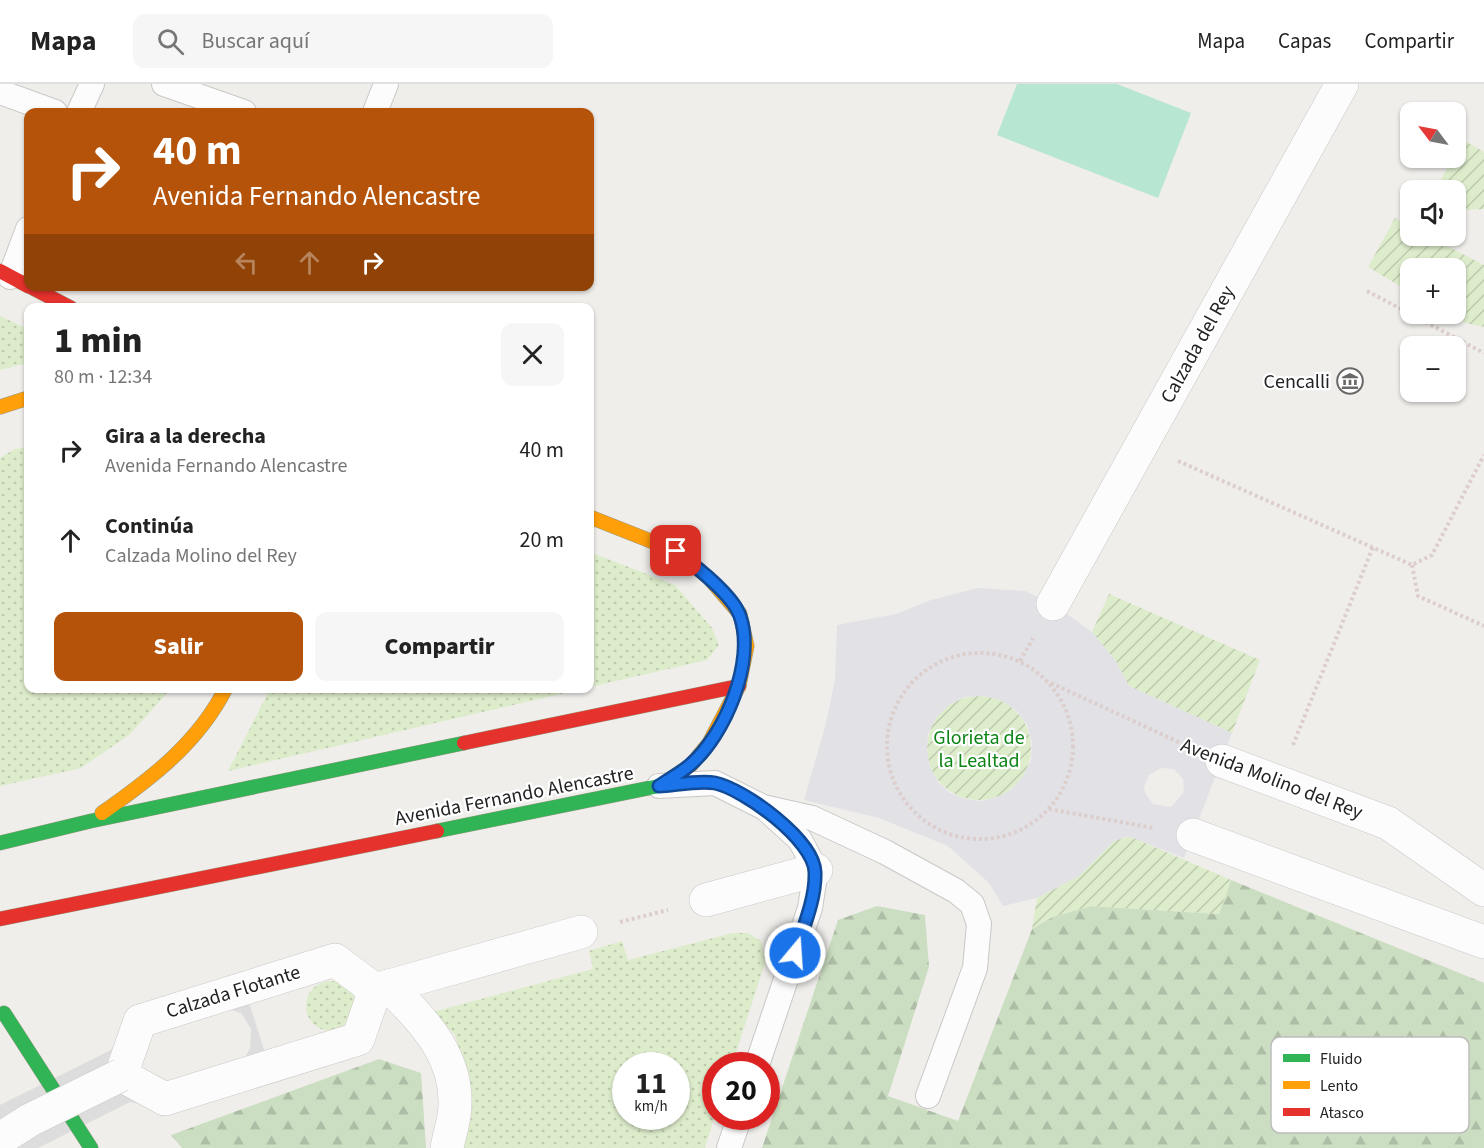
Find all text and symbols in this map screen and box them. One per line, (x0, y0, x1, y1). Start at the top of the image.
search box (133, 14, 553, 68)
text: Mapa (30, 21, 97, 61)
icon: search (154, 25, 187, 58)
text: Buscar aquí (202, 25, 309, 57)
text: Mapa (1197, 26, 1245, 56)
text: Capas (1278, 26, 1331, 56)
text: Compartir (1364, 26, 1454, 56)
north arrow (1400, 102, 1466, 168)
map controls (1400, 102, 1466, 402)
text: 40 m (153, 121, 242, 181)
icon: right (54, 132, 132, 210)
text: Avenida Fernando Alencastre (153, 177, 480, 216)
button: sound (1400, 180, 1466, 246)
icon: left (230, 246, 263, 279)
icon: ahead (293, 246, 326, 279)
icon: right (356, 246, 389, 279)
button: + (1400, 258, 1466, 324)
street label: Calzada del Rey (1154, 280, 1242, 408)
text: 1 min (54, 315, 142, 366)
button: close (501, 323, 564, 386)
button: − (1400, 336, 1466, 402)
text: 80 m · 12:34 (54, 363, 152, 391)
museum icon: Cencalli (1335, 366, 1365, 396)
place label: Cencalli (1264, 368, 1330, 396)
text: Gira a la derecha (105, 420, 266, 452)
icon: right (54, 434, 87, 467)
text: 40 m (519, 434, 564, 466)
text: Avenida Fernando Alencastre (105, 452, 348, 480)
text: Continúa (105, 510, 194, 542)
icon: ahead (54, 524, 87, 557)
text: 20 m (519, 524, 564, 556)
pin (650, 525, 701, 576)
icon: arrive (659, 534, 692, 567)
text: Calzada Molino del Rey (105, 542, 297, 570)
button: Salir (54, 612, 303, 681)
button: Compartir (315, 612, 564, 681)
park label: Glorieta de la Lealtad (933, 724, 1025, 775)
street label: Avenida Molino del Rey (1177, 731, 1367, 827)
street label: Avenida Fernando Alencastre (392, 759, 636, 833)
position arrow (763, 921, 827, 985)
street label: Calzada Flotante (163, 958, 304, 1026)
legend (1271, 1037, 1469, 1133)
text: Fluido (1320, 1048, 1362, 1070)
speed limit sign: 20 (702, 1052, 780, 1130)
text: 11 (635, 1062, 667, 1105)
text: Lento (1320, 1075, 1358, 1097)
text: km/h (634, 1096, 668, 1117)
text: Atasco (1320, 1102, 1364, 1124)

